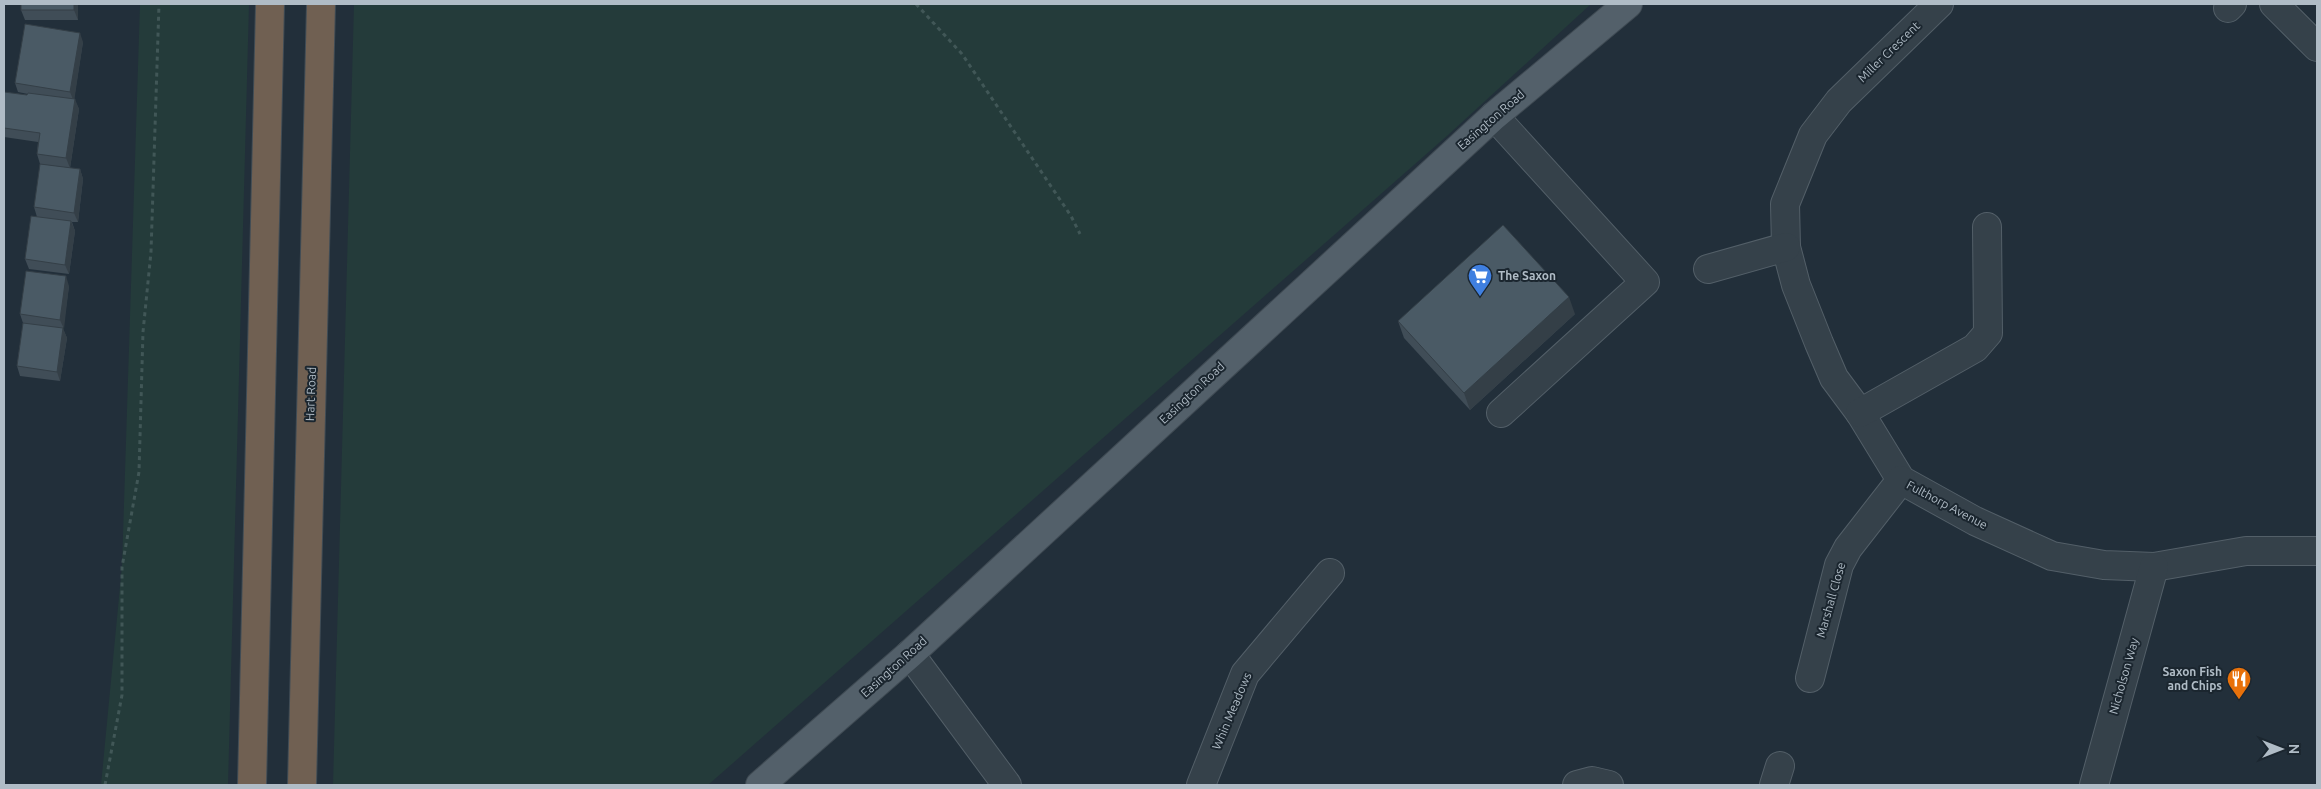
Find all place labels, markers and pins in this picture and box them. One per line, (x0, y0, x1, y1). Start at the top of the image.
supermarket icon: The Saxon (1467, 263, 1493, 297)
place label: The Saxon (1498, 269, 1556, 282)
place label: Saxon Fish and Chips (2162, 665, 2222, 692)
restaurant icon: Saxon Fish and Chips (2226, 666, 2252, 700)

